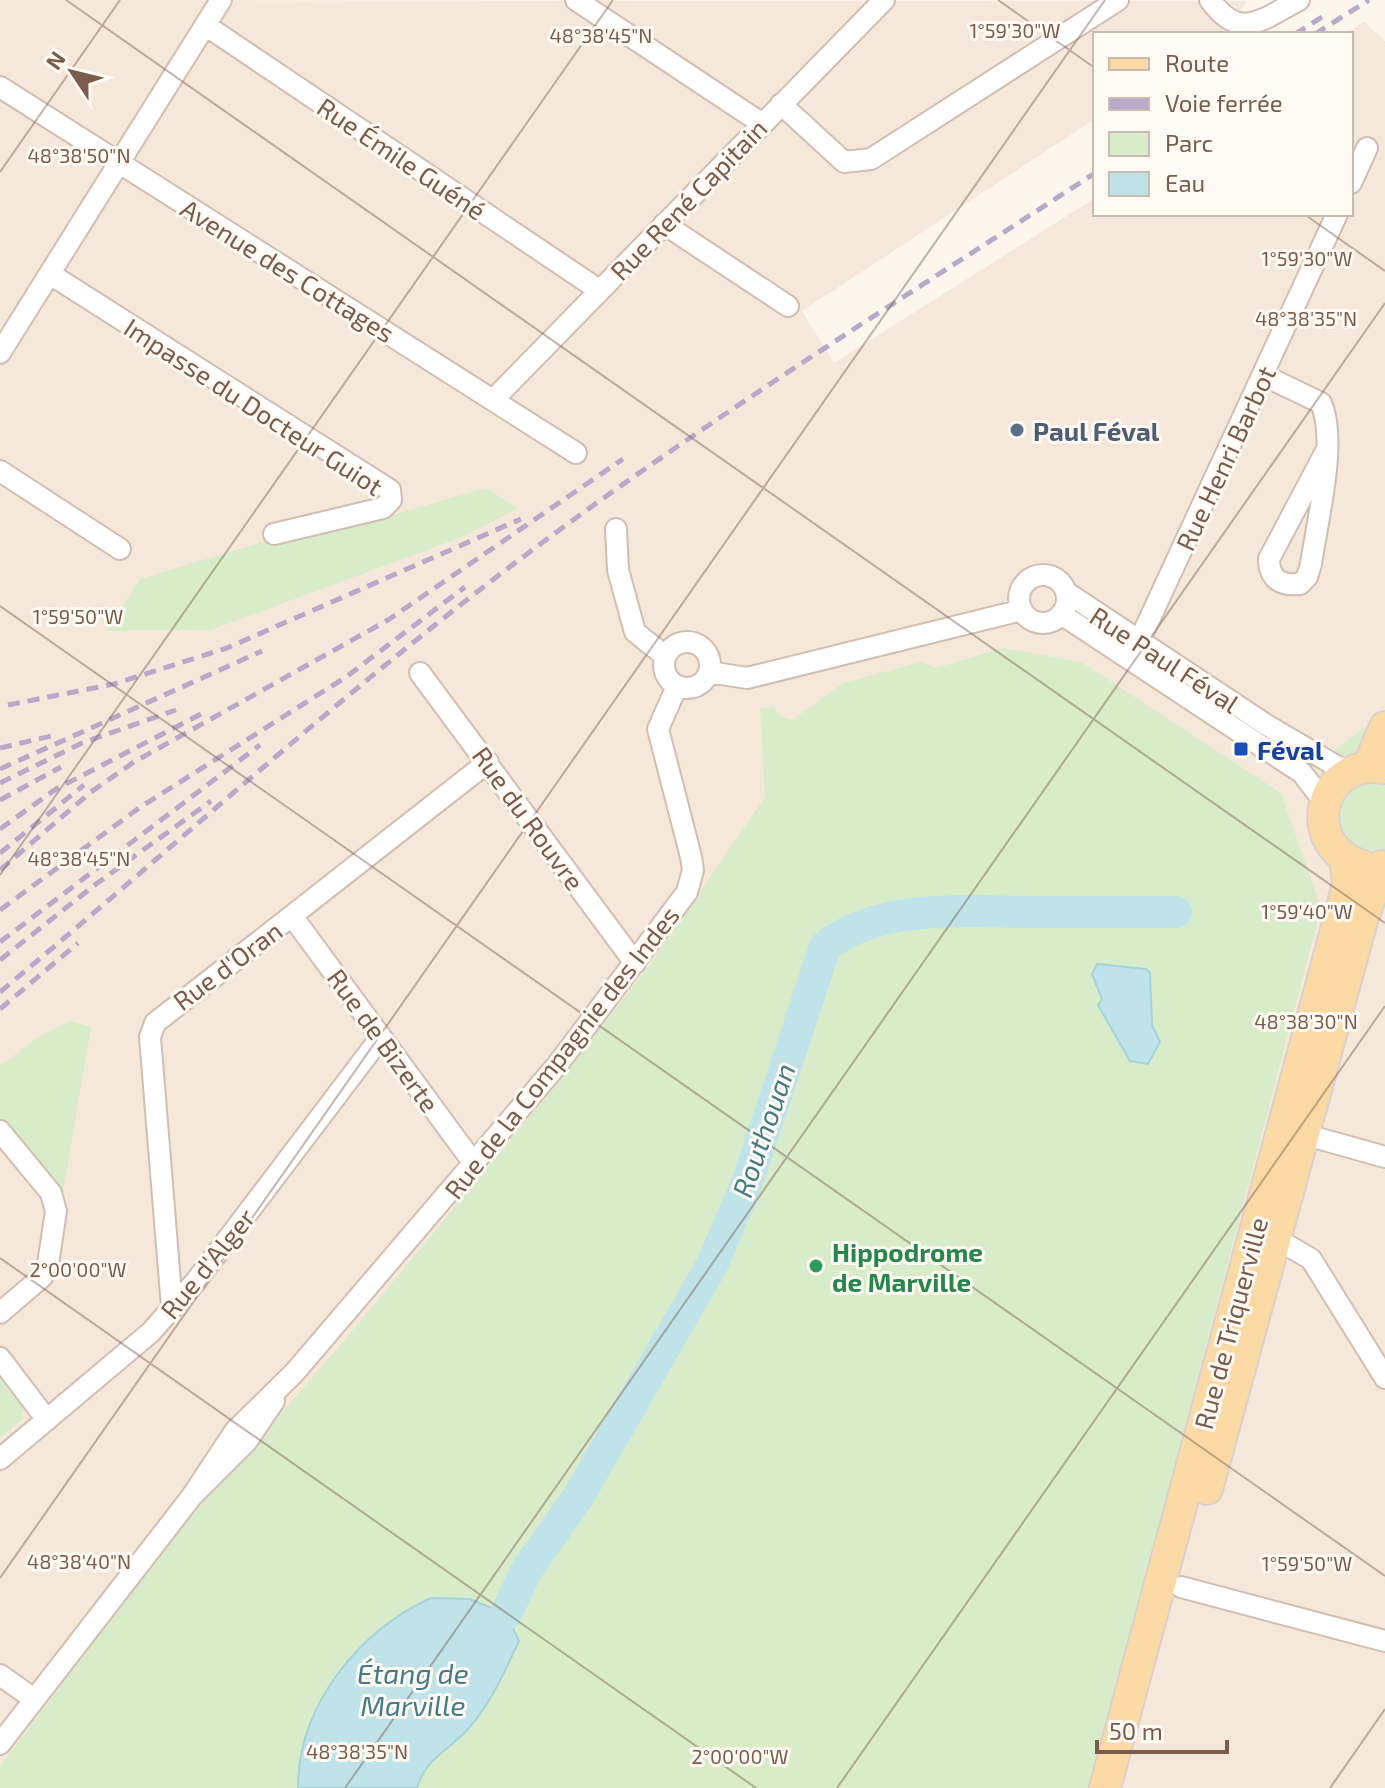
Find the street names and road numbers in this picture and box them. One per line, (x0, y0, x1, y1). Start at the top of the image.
street label: Rue Émile Guéné (312, 90, 492, 226)
street label: Rue René Capitain (603, 112, 773, 286)
street label: Avenue des Cottages (175, 192, 401, 348)
street label: Impasse du Docteur Guiot (119, 311, 389, 501)
street label: Rue Henri Barbot (1169, 361, 1281, 555)
street label: Rue Paul Féval (1085, 599, 1245, 719)
street label: Rue du Rouvre (467, 740, 591, 896)
street label: Rue de la Compagnie des Indes (437, 900, 685, 1204)
street label: Rue d'Oran (166, 914, 288, 1016)
street label: Rue de Bizerte (322, 962, 446, 1118)
street label: Rue d'Alger (153, 1202, 261, 1324)
street label: Rue de Triquerville (1187, 1214, 1273, 1432)

